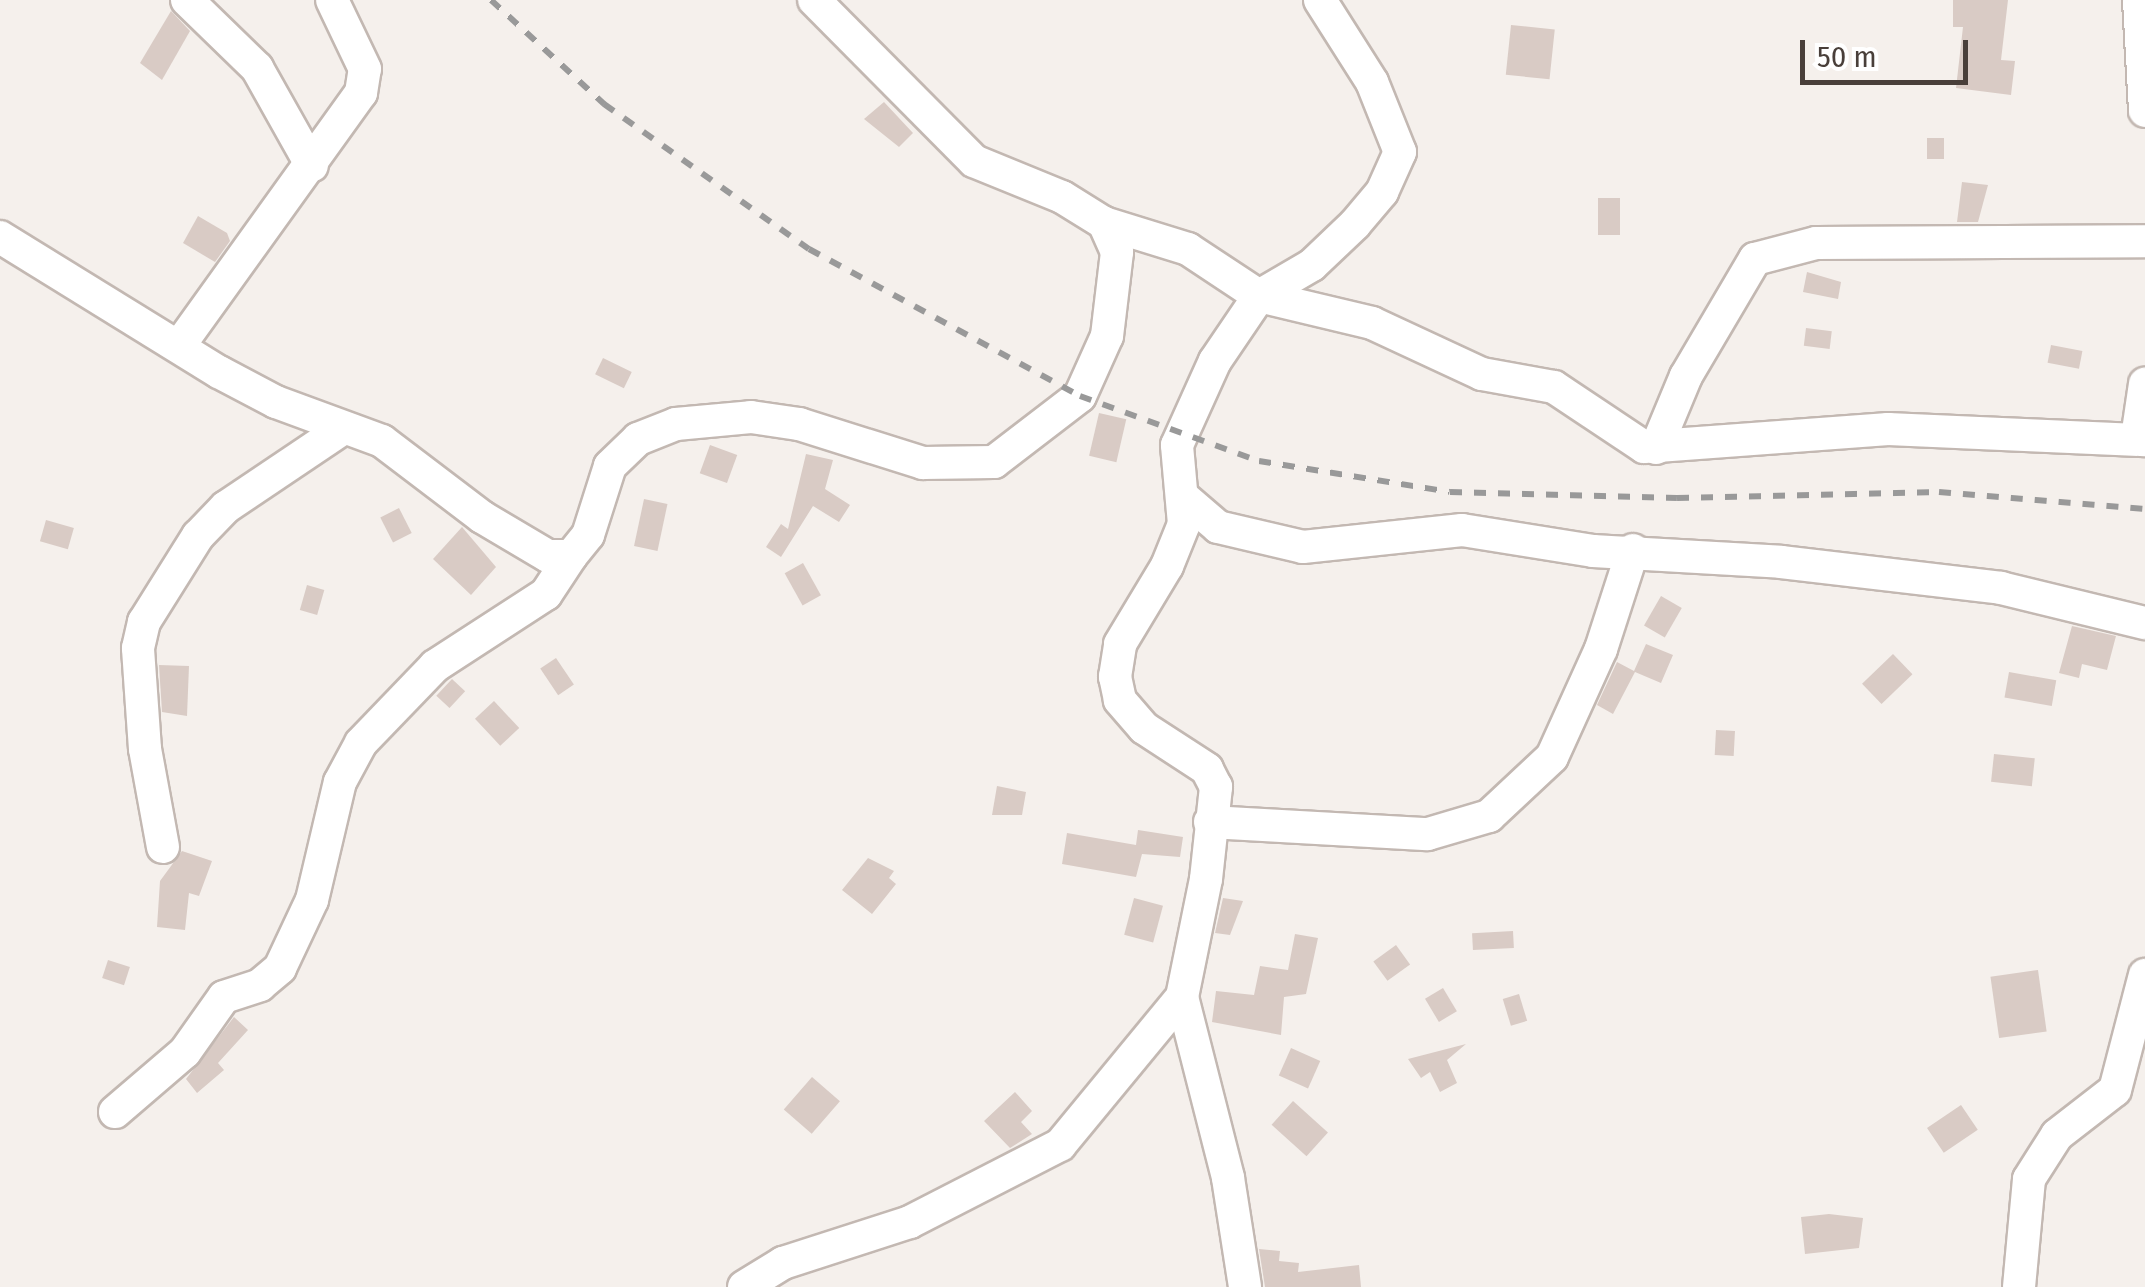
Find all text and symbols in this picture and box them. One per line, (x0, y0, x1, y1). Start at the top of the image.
scale bar (1805, 20, 1972, 82)
text: 50 m (1817, 39, 1877, 75)

